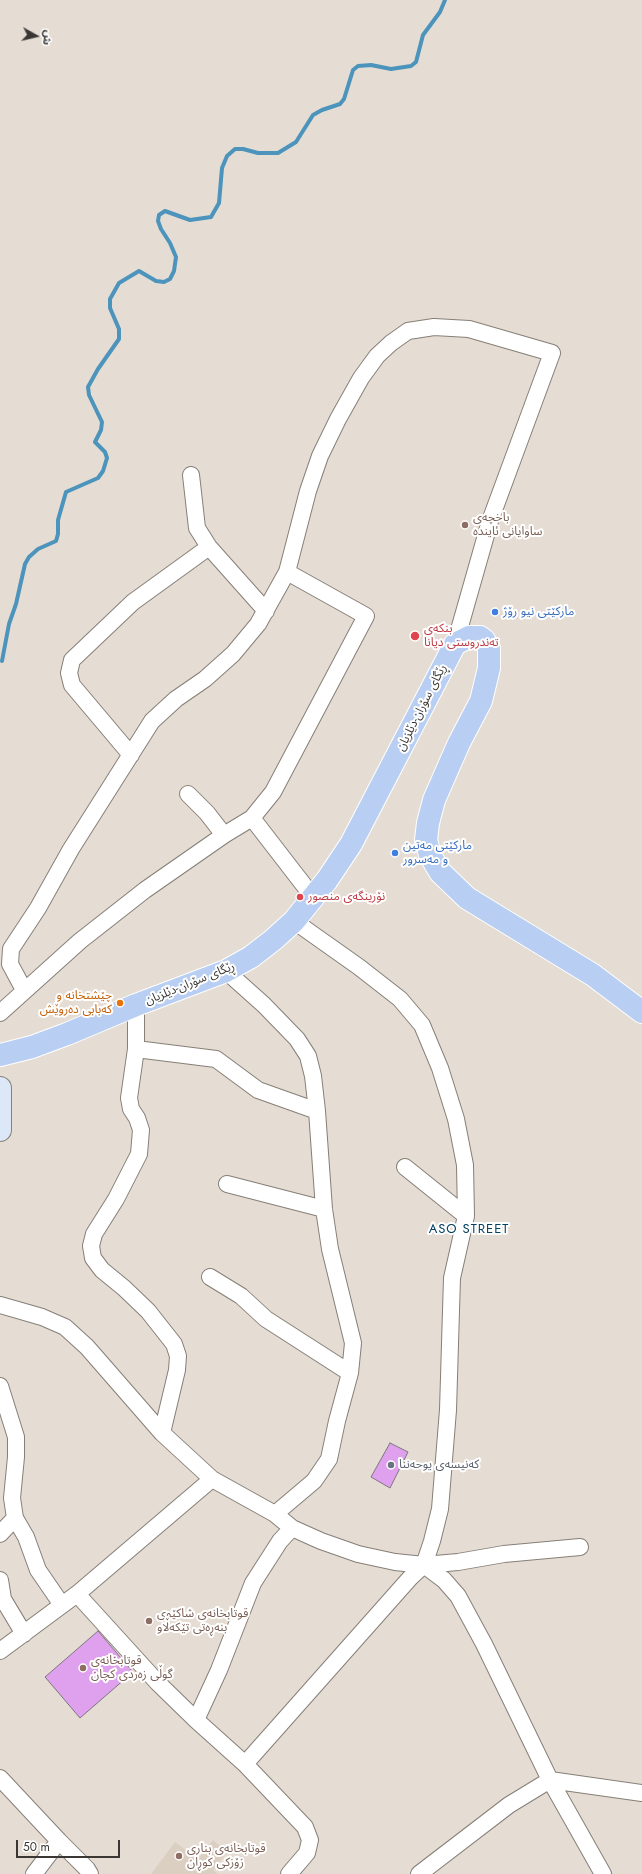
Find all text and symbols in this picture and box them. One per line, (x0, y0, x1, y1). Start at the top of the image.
north arrow (16, 16, 56, 56)
text: ش (39, 29, 57, 46)
place label: باخچەی ساوایانی ئایندە (473, 511, 543, 539)
marker: باخچەی ساوایانی ئایندە (460, 520, 470, 530)
place label: مارکێتی نیو رۆژ (503, 605, 574, 619)
marker: مارکێتی نیو رۆژ (490, 607, 500, 617)
place label: بنکەی تەندروستی دیانا (424, 622, 499, 650)
marker: بنکەی تەندروستی دیانا (409, 630, 421, 642)
street label: ڕێگای سۆران-دێلزیان (394, 662, 450, 754)
place label: مارکێتی مەتین و مەسرور (403, 839, 472, 867)
marker: مارکێتی مەتین و مەسرور (390, 848, 400, 858)
place label: نۆرینگه‌ی منصور (308, 890, 385, 904)
marker: نۆرینگه‌ی منصور (295, 892, 305, 902)
street label: ڕێگای سۆران-دێلزیان (143, 959, 237, 1009)
place label: چێشتخانە و کەبابی دەروێش (40, 989, 112, 1017)
marker: چێشتخانە و کەبابی دەروێش (115, 998, 125, 1008)
district label: ASO STREET (429, 1222, 509, 1238)
place label: کەنیسەی یوحەننا (399, 1458, 479, 1472)
marker: کەنیسەی یوحەننا (386, 1460, 396, 1470)
place label: قوتابخانەی شاکێوی بنەڕەتی تێکەڵاو (157, 1607, 248, 1635)
marker: قوتابخانەی شاکێوی بنەڕەتی تێکەڵاو (144, 1616, 154, 1626)
place label: قوتابخانەی گوڵی زەردی کچان (91, 1654, 173, 1682)
marker: قوتابخانەی گوڵی زەردی کچان (78, 1663, 88, 1673)
scale bar (18, 1832, 122, 1858)
text: 50 m (23, 1838, 50, 1856)
place label: قوتابخانەی بناری زۆزکی کوڕان (187, 1842, 266, 1870)
marker: قوتابخانەی بناری زۆزکی کوڕان (174, 1851, 184, 1861)

